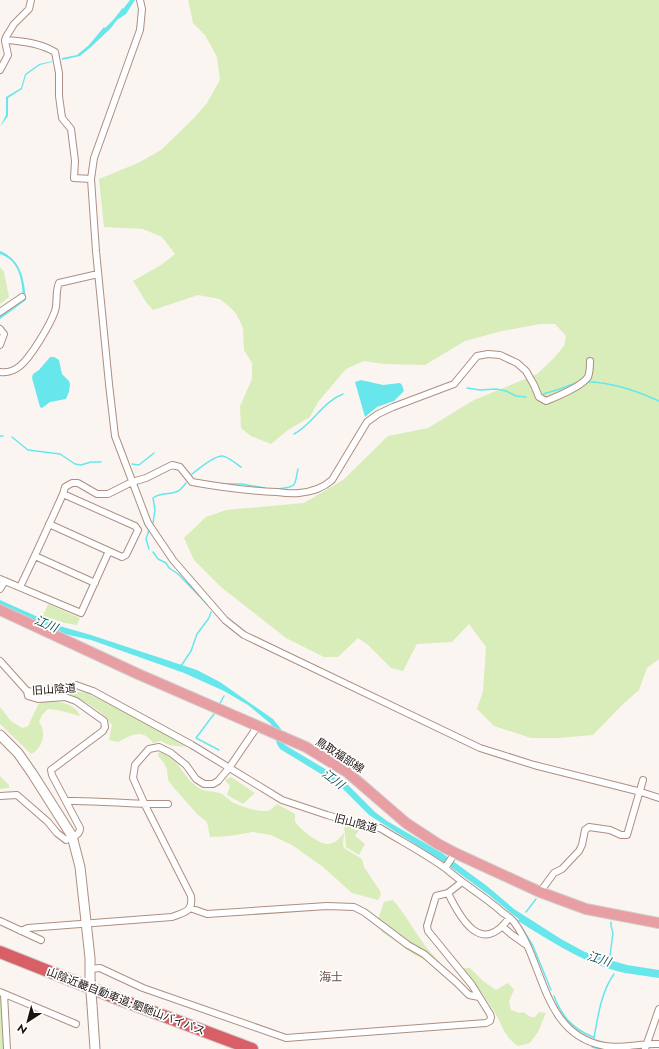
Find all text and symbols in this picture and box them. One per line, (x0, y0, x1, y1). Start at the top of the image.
water label: 江川 (31, 611, 62, 638)
street label: 旧山陰道 (31, 679, 77, 699)
street label: 鳥取福部線 (313, 733, 367, 777)
water label: 江川 (318, 765, 350, 795)
street label: 旧山陰道 (333, 810, 379, 836)
water label: 江川 (585, 947, 615, 972)
street label: 山陰近畿自動車道;駟馳山バイパス (45, 963, 207, 1039)
district label: 海士 (319, 968, 343, 986)
north arrow (8, 1001, 48, 1041)
text: N (14, 1020, 30, 1038)

